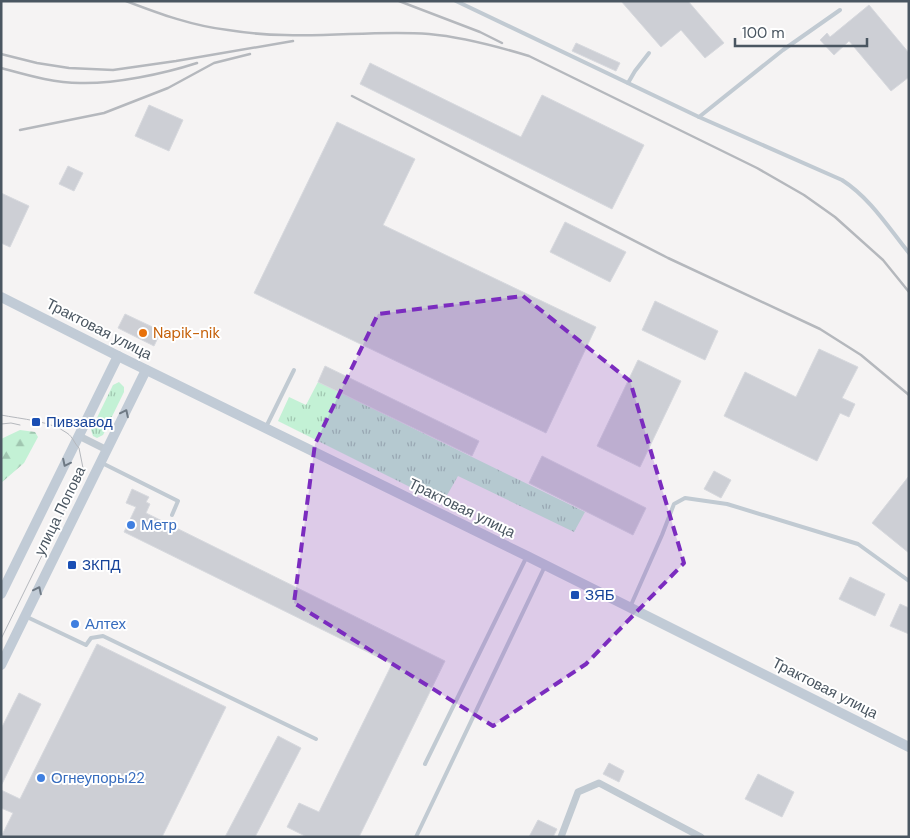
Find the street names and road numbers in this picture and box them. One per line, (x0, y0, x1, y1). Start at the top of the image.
street label: Трактовая улица (43, 294, 156, 365)
street label: улица Попова (30, 462, 91, 559)
street label: Трактовая улица (405, 474, 519, 543)
street label: Трактовая улица (769, 653, 882, 724)

